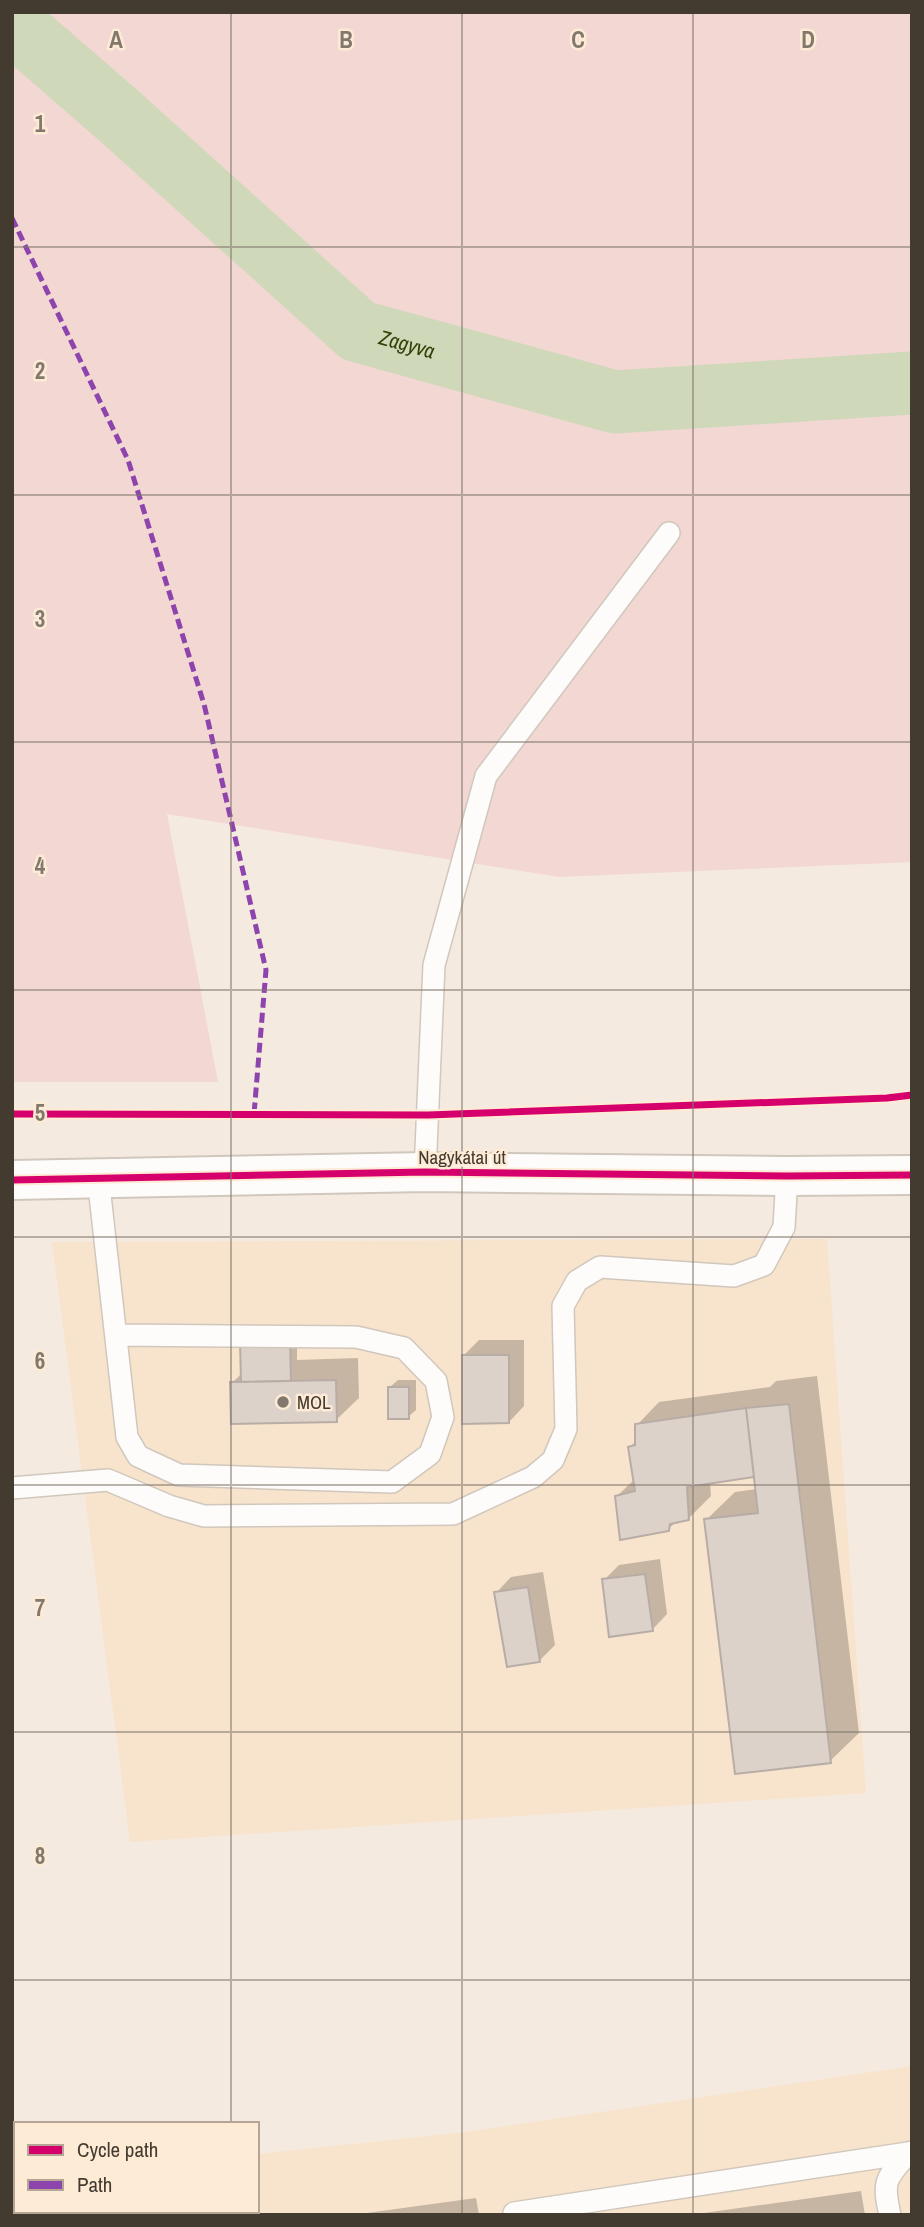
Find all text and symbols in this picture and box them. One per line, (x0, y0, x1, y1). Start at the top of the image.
text: A (109, 24, 123, 55)
text: B (339, 24, 353, 55)
text: C (571, 24, 585, 55)
text: D (801, 24, 815, 55)
text: 1 (35, 108, 46, 139)
water label: Zagyva (375, 322, 438, 366)
text: 2 (35, 355, 45, 386)
text: 3 (35, 603, 45, 634)
text: 4 (35, 850, 46, 881)
text: 5 (35, 1097, 45, 1128)
street label: Nagykátai út (418, 1144, 506, 1170)
text: 6 (35, 1345, 45, 1376)
place label: MOL (297, 1389, 331, 1415)
marker: MOL (275, 1394, 291, 1410)
text: 7 (35, 1592, 45, 1623)
text: 8 (35, 1840, 45, 1871)
legend (14, 2122, 259, 2213)
text: Cycle path (77, 2135, 158, 2164)
text: Path (77, 2170, 112, 2199)

